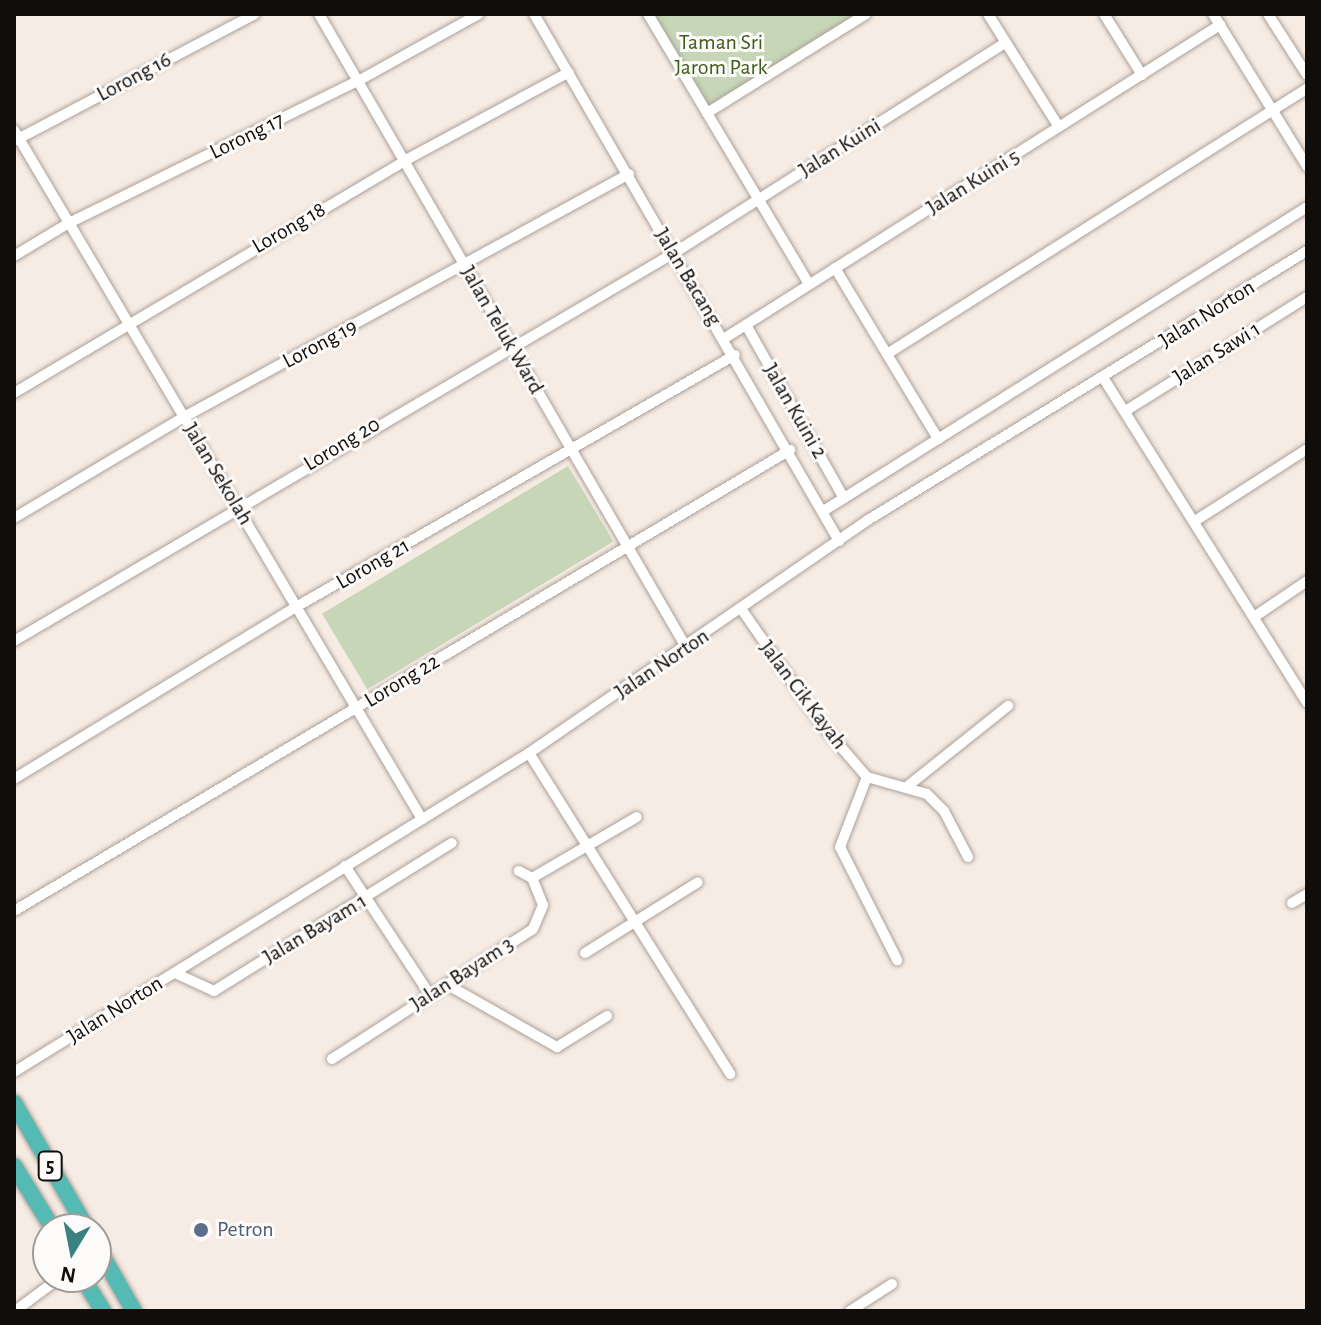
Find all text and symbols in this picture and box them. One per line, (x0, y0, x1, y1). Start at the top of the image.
park label: Taman Sri Jarom Park (674, 29, 768, 80)
street label: Lorong 16 (92, 46, 176, 108)
street label: Lorong 17 (205, 107, 289, 165)
street label: Jalan Kuini (794, 112, 886, 184)
street label: Jalan Kuini 5 (922, 143, 1024, 221)
street label: Lorong 18 (247, 196, 331, 260)
street label: Jalan Bacang (649, 223, 727, 331)
street label: Jalan Teluk Ward (455, 261, 549, 399)
street label: Jalan Norton (1154, 274, 1260, 354)
street label: Lorong 19 (278, 313, 362, 375)
street label: Jalan Sawi 1 (1168, 316, 1266, 390)
street label: Jalan Kuini 2 (757, 359, 833, 463)
street label: Lorong 20 (299, 411, 385, 477)
street label: Jalan Sekolah (177, 418, 259, 530)
street label: Lorong 21 (332, 532, 414, 596)
street label: Jalan Norton (610, 623, 714, 705)
street label: Jalan Cik Kayah (753, 635, 853, 755)
street label: Lorong 22 (360, 648, 444, 714)
street label: Jalan Bayam 1 (258, 888, 372, 970)
street label: Jalan Bayam 3 (405, 931, 519, 1017)
street label: Jalan Norton (62, 970, 168, 1050)
road number: 5 (36, 1150, 64, 1182)
north arrow (32, 1213, 112, 1293)
place label: Petron (217, 1217, 274, 1243)
marker: Petron (192, 1221, 210, 1239)
text: N (59, 1263, 78, 1287)

